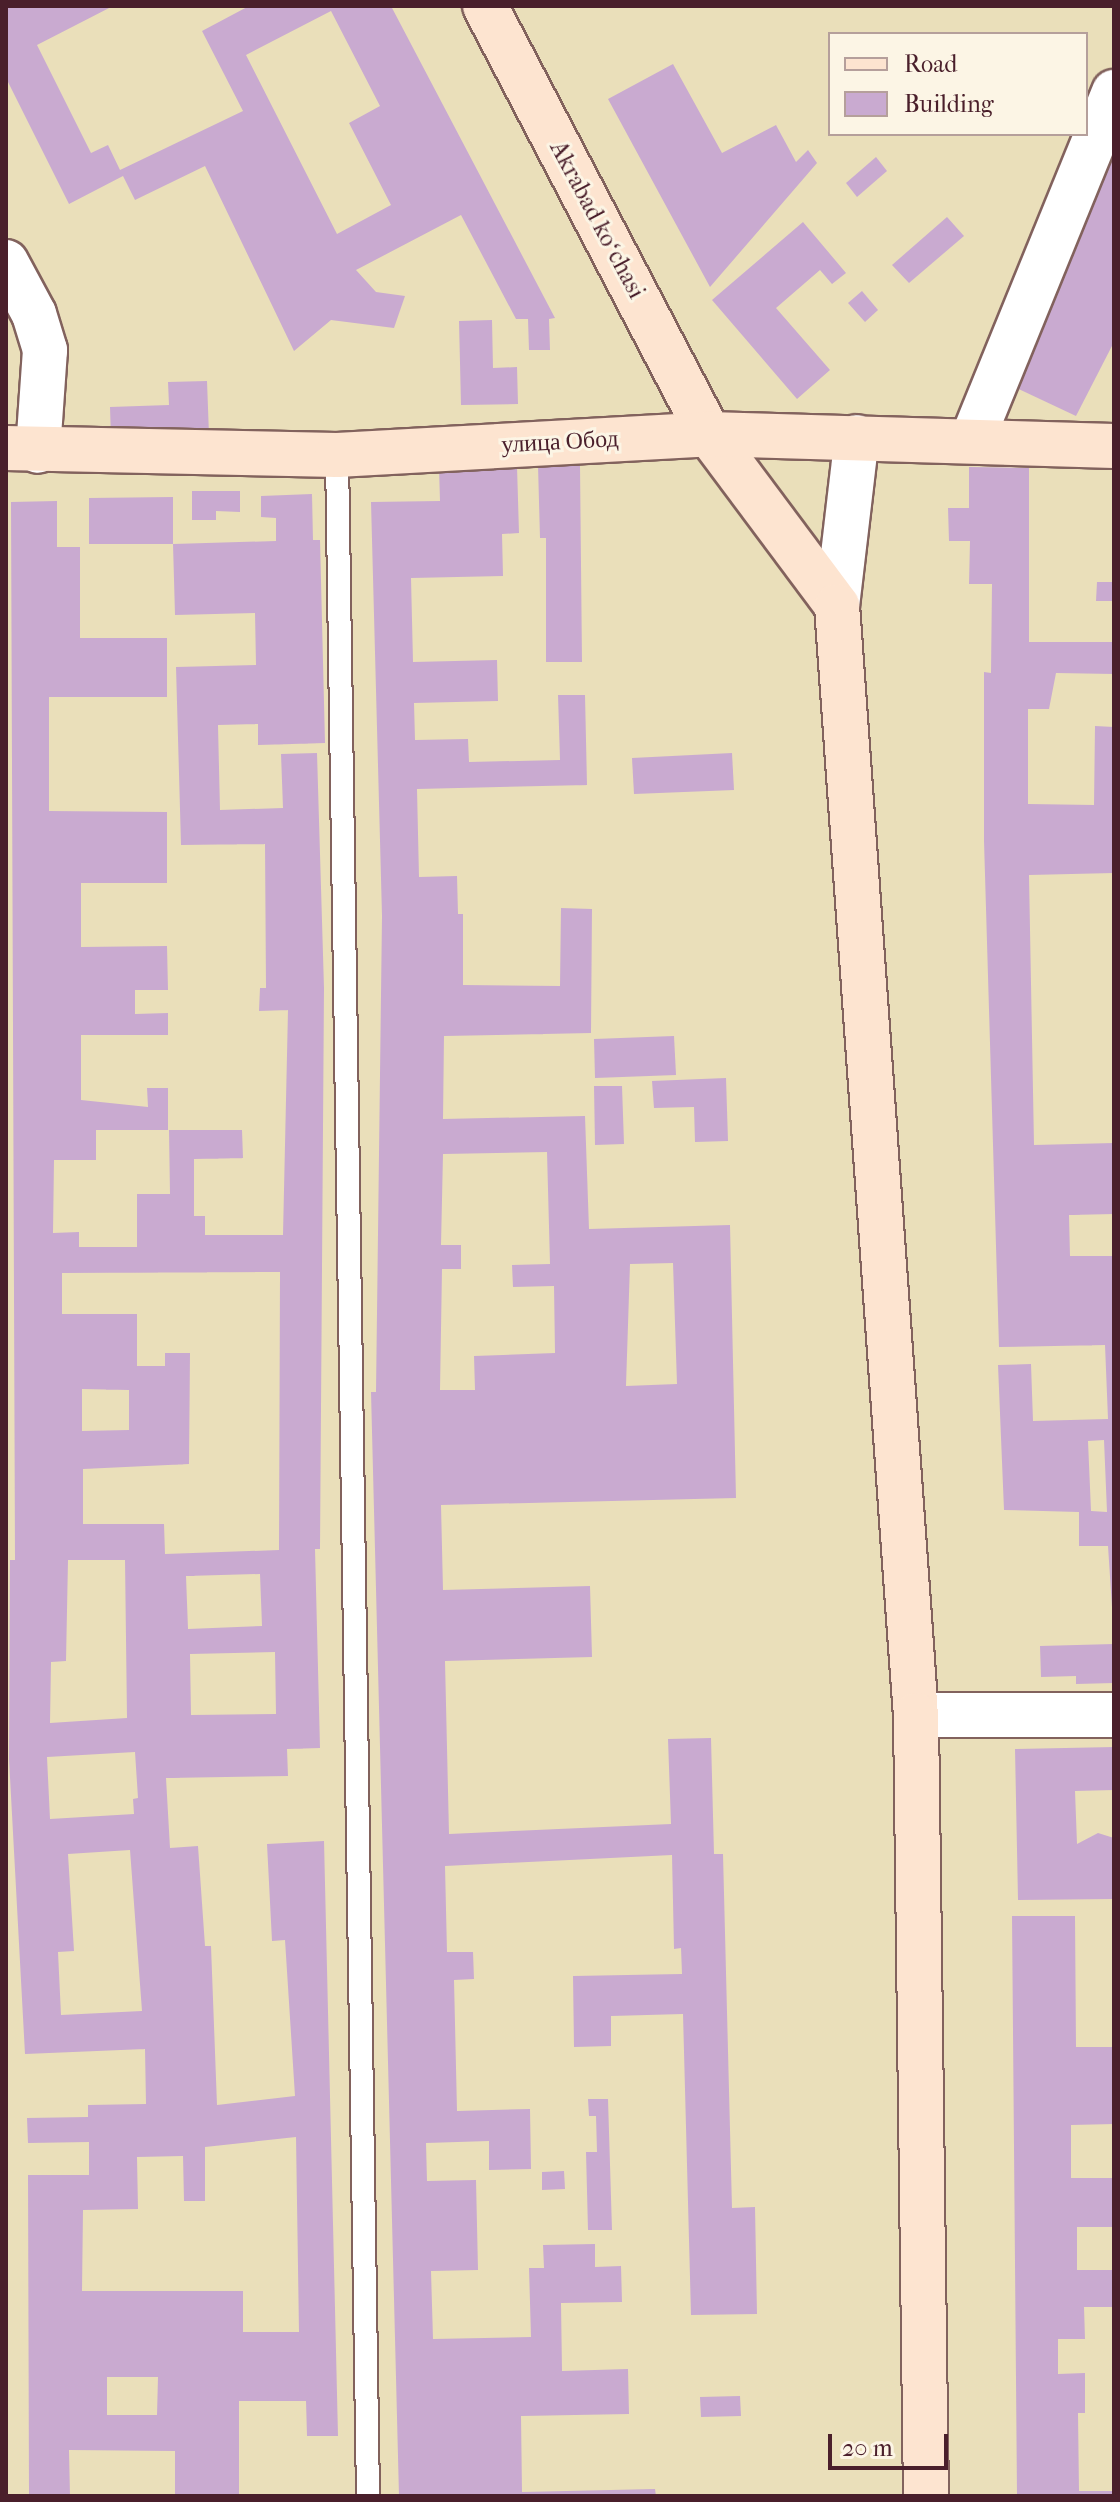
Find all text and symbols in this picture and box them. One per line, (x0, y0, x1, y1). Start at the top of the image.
legend (828, 32, 1088, 136)
text: Road (904, 50, 957, 78)
text: Building (904, 90, 994, 118)
street label: Akrabad koʻchasi (543, 136, 651, 304)
street label: улица Обод (501, 425, 619, 459)
scale bar (832, 2418, 952, 2468)
text: 20 m (842, 2434, 893, 2462)

